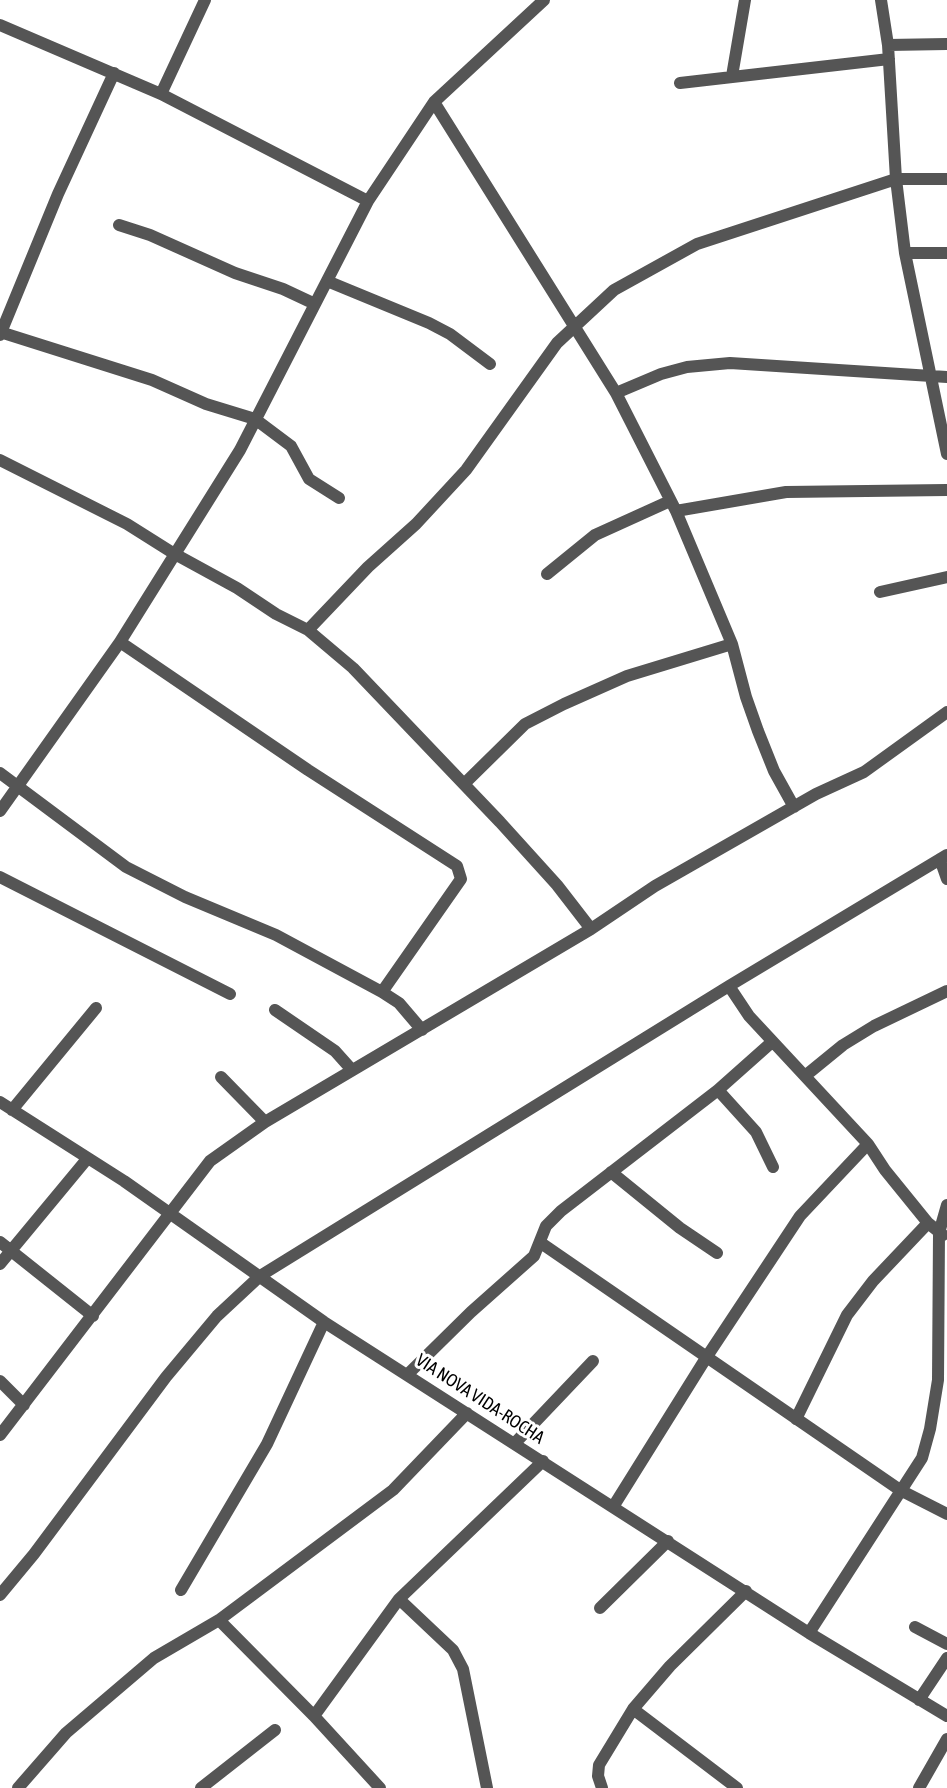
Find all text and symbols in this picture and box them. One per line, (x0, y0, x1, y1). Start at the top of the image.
street label: VIA NOVA VIDA-ROCHA (412, 1349, 548, 1449)

